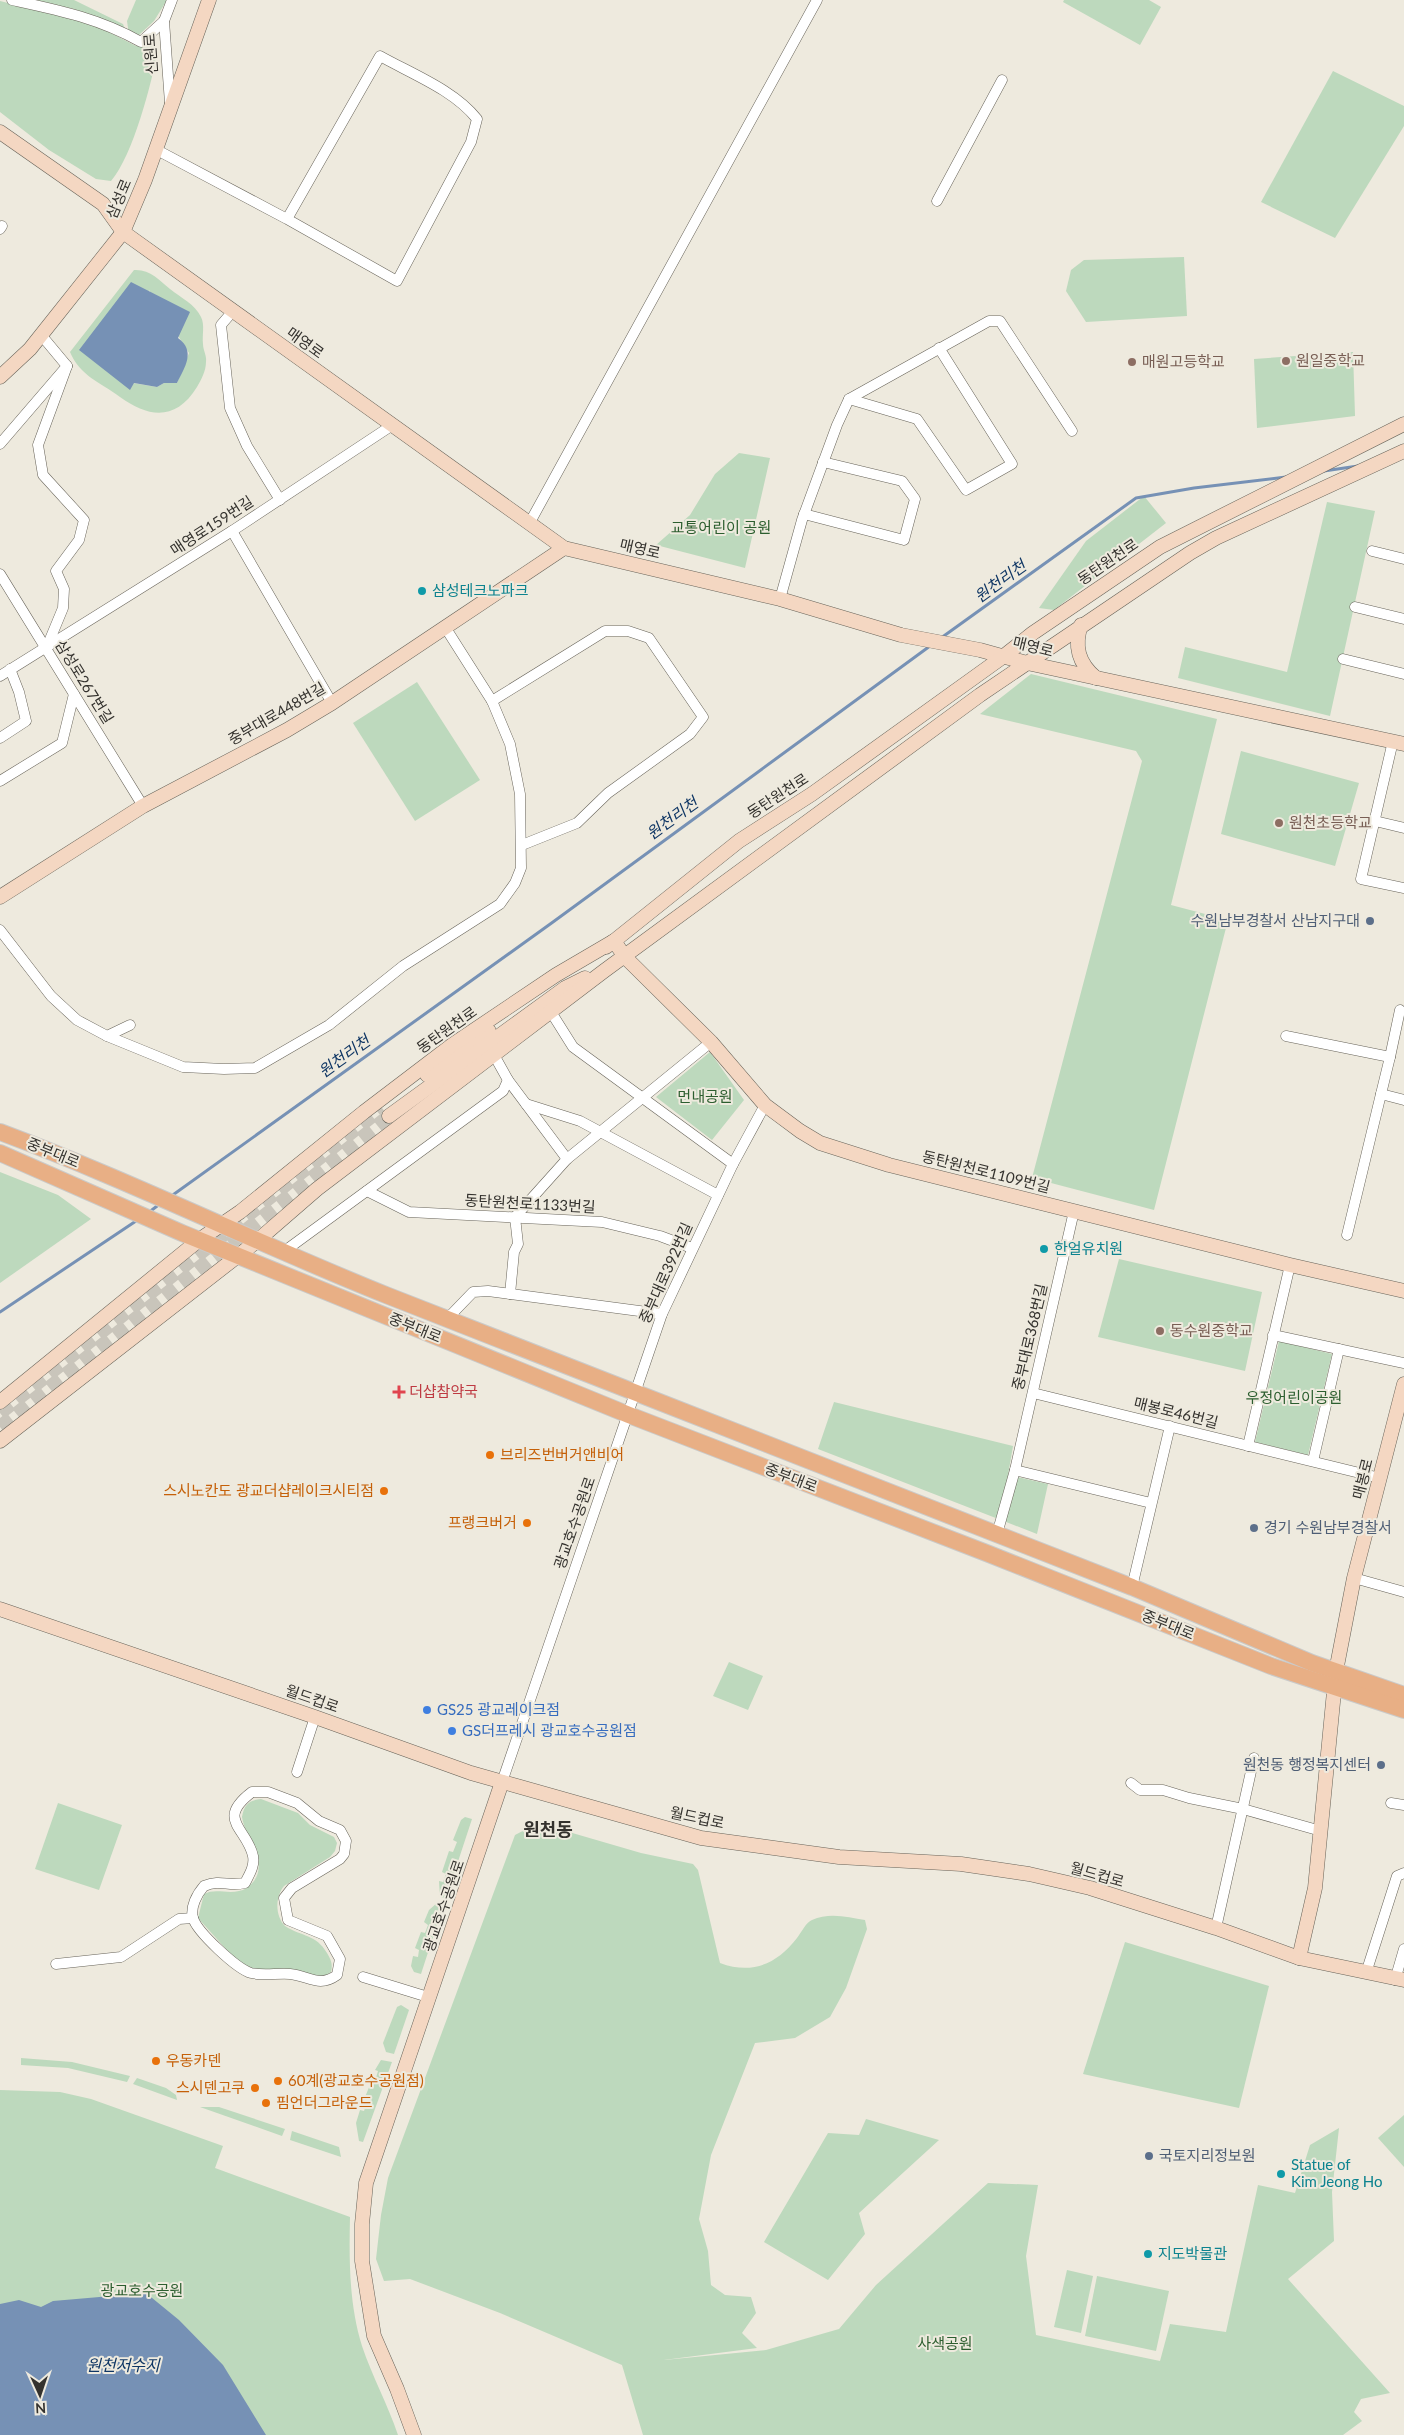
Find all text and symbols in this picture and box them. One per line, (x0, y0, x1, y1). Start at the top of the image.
street label: 신원로 (140, 33, 160, 75)
street label: 삼성로 (102, 176, 134, 221)
street label: 매영로 (284, 323, 328, 362)
place label: 원일중학교 (1296, 351, 1365, 369)
place label: 매원고등학교 (1142, 352, 1225, 370)
marker: 원일중학교 (1280, 355, 1292, 367)
marker: 매원고등학교 (1126, 356, 1138, 368)
street label: 매영로159번길 (167, 492, 256, 559)
park label: 교통어린이 공원 (671, 518, 771, 536)
street label: 동탄원천로 (1074, 534, 1141, 588)
street label: 매영로 (618, 535, 662, 561)
water label: 원천리천 (970, 554, 1031, 606)
place label: 삼성테크노파크 (432, 581, 529, 599)
marker: 삼성테크노파크 (416, 585, 428, 597)
street label: 매영로 (1011, 632, 1056, 660)
street label: 삼성로267번길 (52, 636, 118, 727)
street label: 중부대로448번길 (225, 678, 328, 748)
street label: 동탄원천로 (744, 769, 811, 822)
water label: 원천리천 (642, 791, 703, 843)
place label: 원천초등학교 (1289, 813, 1372, 831)
marker: 원천초등학교 (1273, 817, 1285, 829)
place label: 수원남부경찰서 산남지구대 (1191, 911, 1360, 929)
marker: 수원남부경찰서 산남지구대 (1364, 915, 1376, 927)
street label: 동탄원천로 (413, 1002, 480, 1056)
water label: 원천리천 (314, 1029, 375, 1081)
park label: 먼내공원 (677, 1087, 733, 1105)
street label: 중부대로 (24, 1133, 82, 1171)
street label: 동탄원천로1109번길 (920, 1146, 1052, 1196)
street label: 동탄원천로1133번길 (464, 1191, 596, 1215)
street label: 중부대로392번길 (635, 1219, 695, 1326)
place label: 한얼유치원 (1054, 1239, 1123, 1257)
marker: 한얼유치원 (1038, 1243, 1050, 1255)
street label: 중부대로368번길 (1008, 1282, 1050, 1392)
street label: 중부대로 (386, 1308, 444, 1346)
place label: 동수원중학교 (1170, 1321, 1253, 1339)
marker: 동수원중학교 (1154, 1325, 1166, 1337)
place label: 더샵참약국 (409, 1382, 478, 1400)
marker: 더샵참약국 (393, 1386, 405, 1398)
park label: 우정어린이공원 (1246, 1388, 1342, 1406)
street label: 매봉로46번길 (1132, 1393, 1220, 1431)
place label: 브리즈번버거앤비어 (500, 1445, 624, 1463)
marker: 브리즈번버거앤비어 (484, 1449, 496, 1461)
street label: 매봉로 (1348, 1456, 1376, 1501)
street label: 중부대로 (762, 1459, 820, 1495)
street label: 광교호수공원로 (550, 1474, 598, 1571)
place label: 스시노칸도 광교더샵레이크시티점 (163, 1481, 374, 1499)
marker: 스시노칸도 광교더샵레이크시티점 (378, 1485, 390, 1497)
place label: 프랭크버거 (448, 1513, 517, 1531)
marker: 프랭크버거 (521, 1517, 533, 1529)
place label: 경기 수원남부경찰서 (1264, 1518, 1392, 1536)
marker: 경기 수원남부경찰서 (1248, 1522, 1260, 1534)
street label: 중부대로 (1139, 1605, 1197, 1643)
street label: 월드컵로 (283, 1681, 341, 1716)
place label: GS25 광교레이크점 (437, 1700, 560, 1718)
marker: GS25 광교레이크점 (421, 1704, 433, 1716)
place label: GS더프레시 광교호수공원점 (462, 1721, 637, 1739)
marker: GS더프레시 광교호수공원점 (446, 1725, 458, 1737)
place label: 원천동 행정복지센터 (1243, 1755, 1371, 1773)
marker: 원천동 행정복지센터 (1375, 1759, 1387, 1771)
street label: 월드컵로 (668, 1802, 726, 1832)
district label: 원천동 (523, 1818, 573, 1840)
street label: 광교호수공원로 (419, 1857, 467, 1954)
street label: 월드컵로 (1068, 1858, 1126, 1890)
place label: 우동카덴 (166, 2051, 221, 2069)
marker: 우동카덴 (150, 2055, 162, 2067)
place label: 60계(광교호수공원점) (288, 2071, 424, 2089)
marker: 60계(광교호수공원점) (272, 2075, 284, 2087)
place label: 스시덴고쿠 (176, 2078, 245, 2096)
marker: 스시덴고쿠 (249, 2082, 261, 2094)
place label: 핌언더그라운드 (276, 2093, 373, 2111)
marker: 핌언더그라운드 (260, 2097, 272, 2109)
place label: 국토지리정보원 (1159, 2146, 1256, 2164)
marker: 국토지리정보원 (1143, 2150, 1155, 2162)
place label: Statue of Kim Jeong Ho (1291, 2155, 1383, 2190)
marker: Statue of Kim Jeong Ho (1275, 2168, 1287, 2180)
place label: 지도박물관 (1158, 2244, 1227, 2262)
marker: 지도박물관 (1142, 2248, 1154, 2260)
park label: 광교호수공원 (101, 2281, 183, 2299)
park label: 사색공원 (917, 2334, 973, 2352)
water label: 원천저수지 (86, 2355, 161, 2374)
north arrow (15, 2370, 65, 2420)
text: N (35, 2400, 47, 2417)

